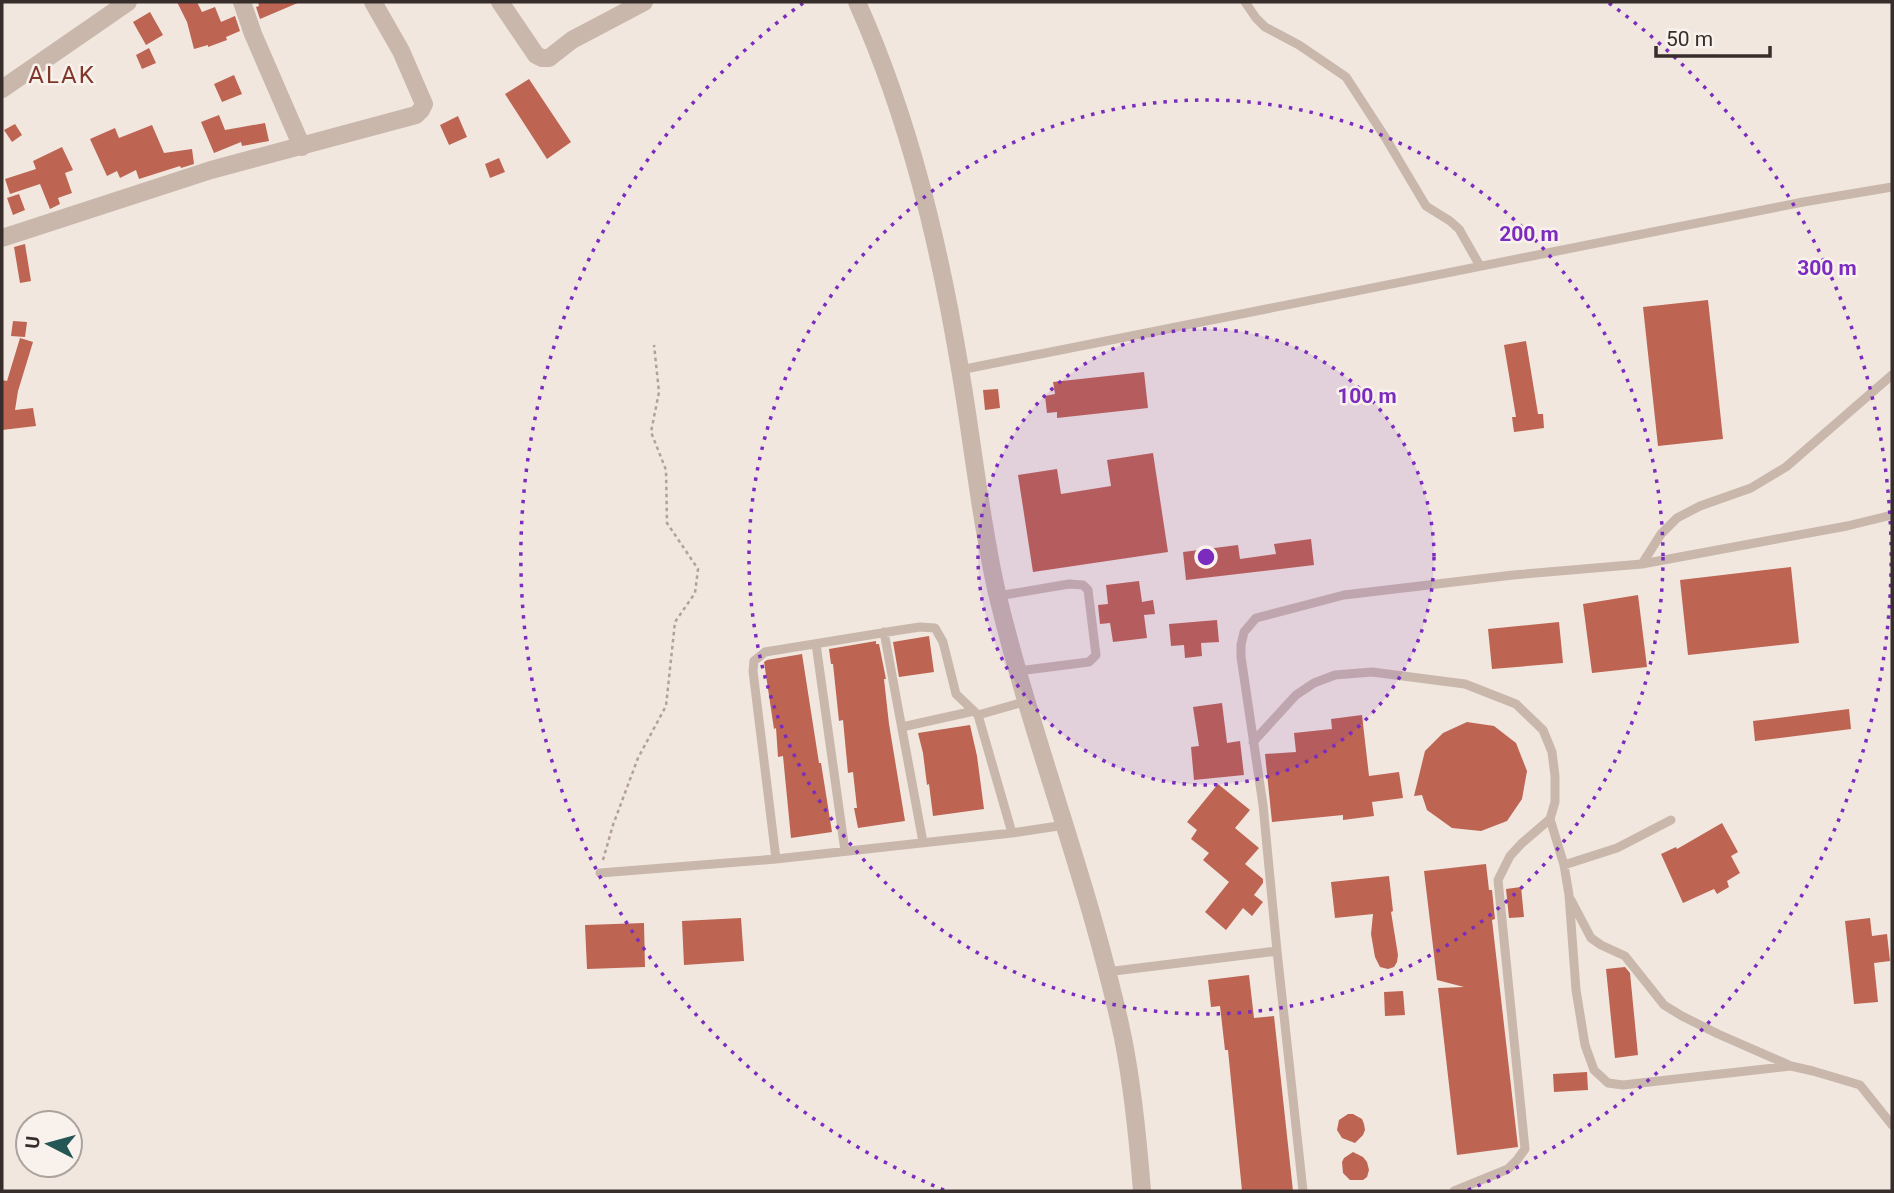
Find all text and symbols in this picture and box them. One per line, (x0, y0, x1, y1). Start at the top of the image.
scale bar (1656, 14, 1770, 58)
text: 50 m (1666, 27, 1713, 51)
district label: ALAK (28, 61, 96, 89)
text: 200 m (1499, 222, 1559, 246)
text: 300 m (1797, 256, 1857, 280)
text: 100 m (1337, 384, 1397, 408)
centre of rings (1194, 545, 1218, 569)
north arrow (14, 1109, 84, 1179)
text: U (20, 1135, 45, 1150)

